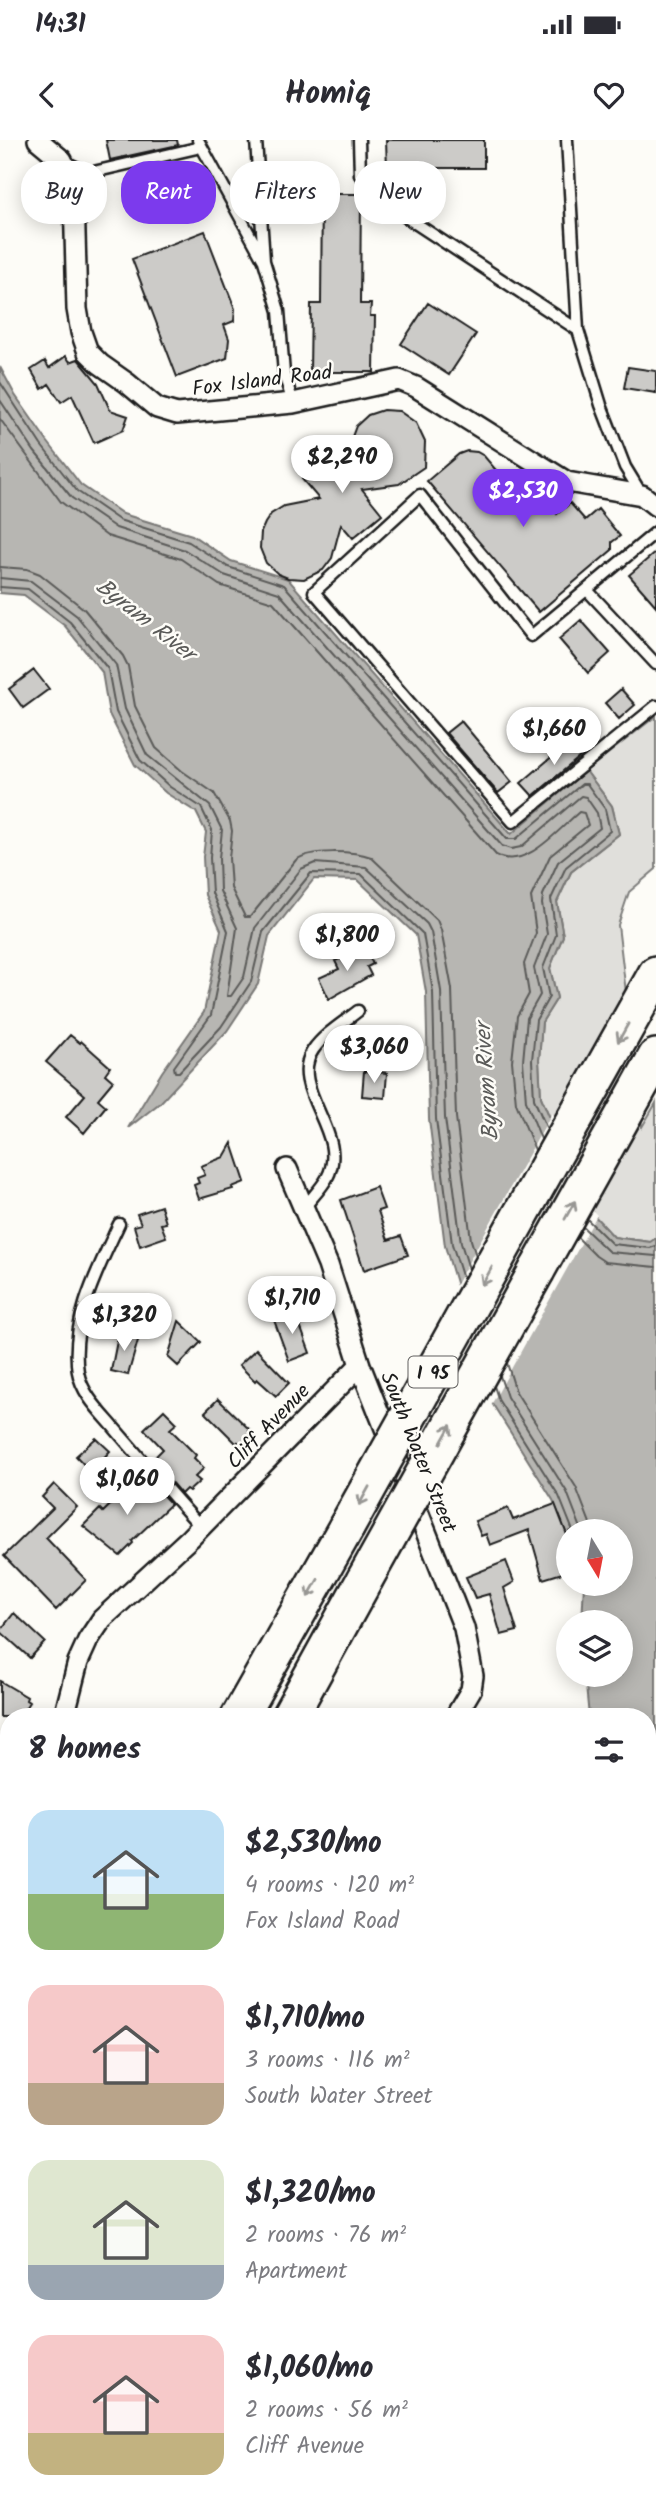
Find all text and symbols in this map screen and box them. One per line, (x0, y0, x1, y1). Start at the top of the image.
text: 14:31 (35, 4, 86, 46)
text: Homiq (285, 69, 371, 120)
icon: back (28, 76, 66, 114)
icon: heart (590, 76, 628, 114)
chip: Buy (21, 161, 107, 224)
chip: Rent (121, 161, 216, 224)
chip: Filters (230, 161, 340, 224)
chip: New (354, 161, 446, 224)
street label: Fox Island Road (190, 356, 334, 406)
pin: $2,290 (285, 436, 399, 495)
text: $2,290 (307, 440, 377, 476)
pin: $2,530 (466, 470, 580, 529)
text: $2,530 (488, 474, 558, 510)
water label: Byram River (87, 570, 206, 674)
pin: $1,660 (497, 708, 611, 767)
text: $1,660 (522, 712, 586, 748)
pin: $1,800 (290, 914, 404, 973)
text: $1,800 (315, 918, 379, 954)
water label: Byram River (466, 1017, 510, 1142)
one-way arrow (616, 1023, 630, 1043)
pin: $3,060 (317, 1026, 431, 1085)
text: $3,060 (340, 1030, 408, 1066)
one-way arrow (563, 1201, 577, 1221)
one-way arrow (480, 1265, 493, 1286)
pin: $1,710 (235, 1276, 349, 1336)
text: $1,710 (264, 1281, 320, 1317)
pin: $1,320 (67, 1294, 181, 1353)
text: $1,320 (92, 1298, 156, 1334)
road number: I 95 (408, 1356, 458, 1388)
street label: South Water Street (370, 1367, 465, 1539)
street label: Cliff Avenue (219, 1376, 319, 1478)
one-way arrow (439, 1424, 453, 1444)
pin: $1,060 (70, 1458, 184, 1517)
text: $1,060 (96, 1462, 158, 1498)
one-way arrow (357, 1485, 370, 1506)
north arrow (556, 1519, 634, 1596)
map controls (556, 1519, 633, 1687)
one-way arrow (306, 1577, 320, 1597)
button: layers (556, 1610, 633, 1687)
text: 8 homes (28, 1726, 141, 1774)
icon: filters (590, 1731, 628, 1769)
text: $2,530/mo (245, 1820, 382, 1868)
icon: home (84, 1838, 168, 1922)
text: 4 rooms · 120 m² (245, 1868, 414, 1904)
text: Fox Island Road (245, 1904, 399, 1940)
text: $1,710/mo (245, 1995, 365, 2043)
icon: home (84, 2013, 168, 2097)
text: 3 rooms · 116 m² (245, 2043, 410, 2079)
text: South Water Street (245, 2079, 432, 2115)
text: $1,320/mo (245, 2170, 376, 2218)
icon: home (84, 2188, 168, 2272)
text: 2 rooms · 76 m² (245, 2218, 406, 2254)
text: Apartment (245, 2254, 347, 2290)
text: $1,060/mo (245, 2345, 373, 2393)
icon: home (84, 2363, 168, 2447)
text: 2 rooms · 56 m² (245, 2393, 408, 2429)
text: Cliff Avenue (245, 2429, 364, 2465)

